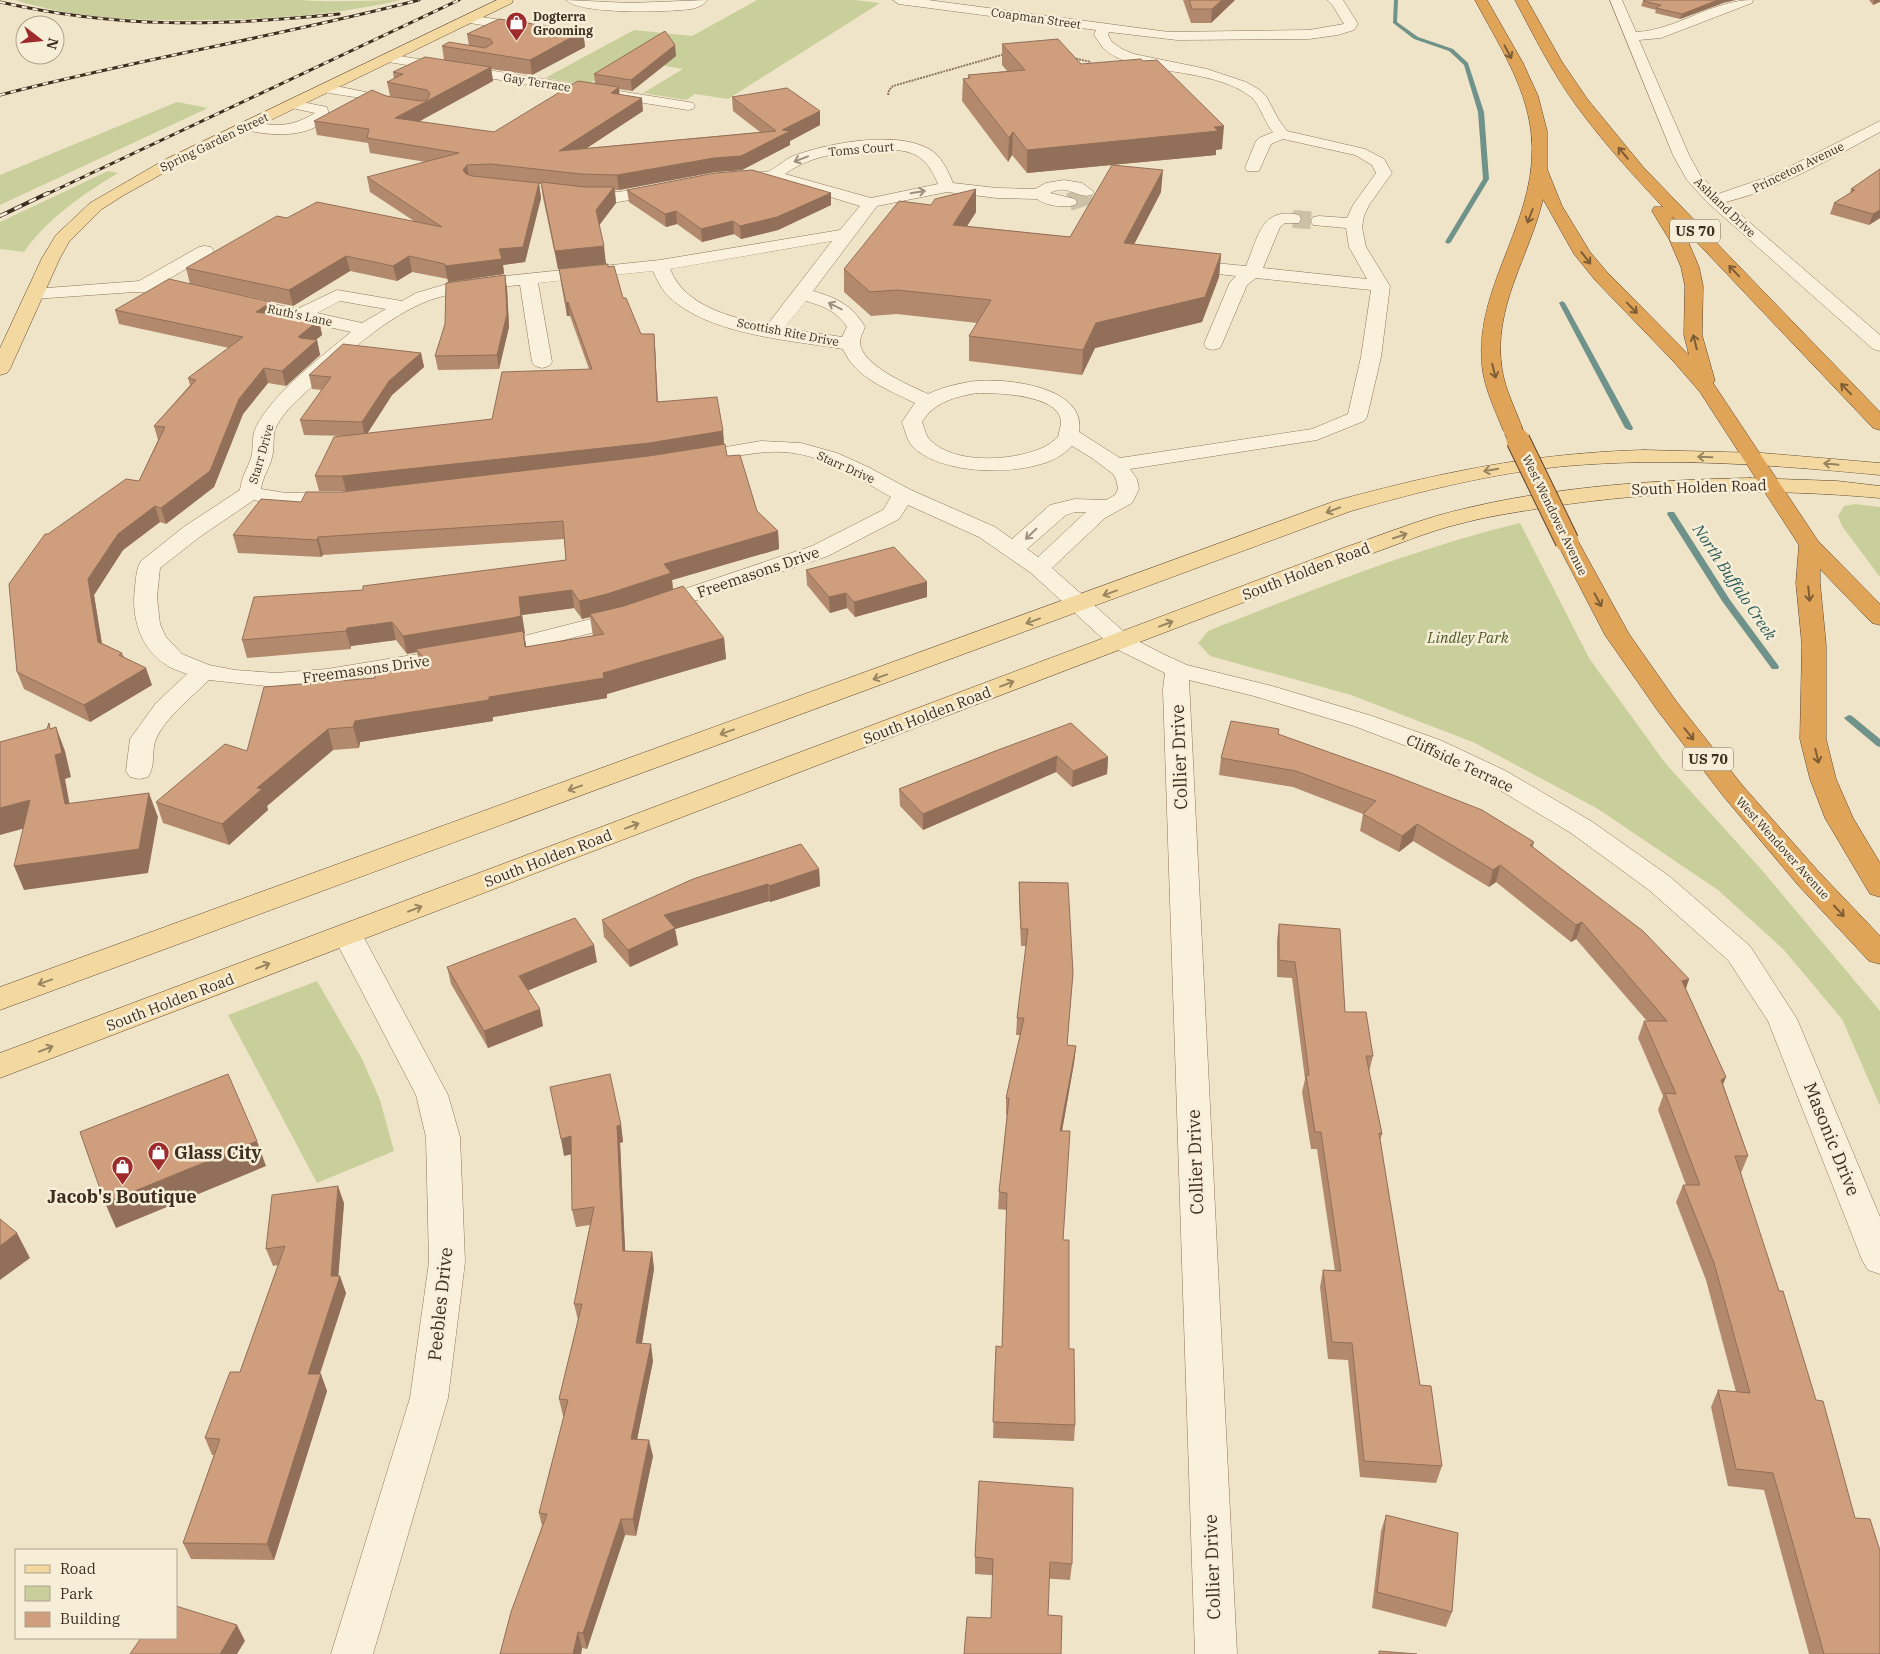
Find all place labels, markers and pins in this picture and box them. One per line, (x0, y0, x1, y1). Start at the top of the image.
place label: Dogterra Grooming (533, 9, 593, 38)
shop icon: Dogterra Grooming (505, 11, 529, 42)
shop icon: Glass City (146, 1140, 170, 1171)
place label: Glass City (174, 1141, 262, 1164)
shop icon: Jacob's Boutique (110, 1154, 134, 1185)
place label: Jacob's Boutique (47, 1185, 197, 1208)

